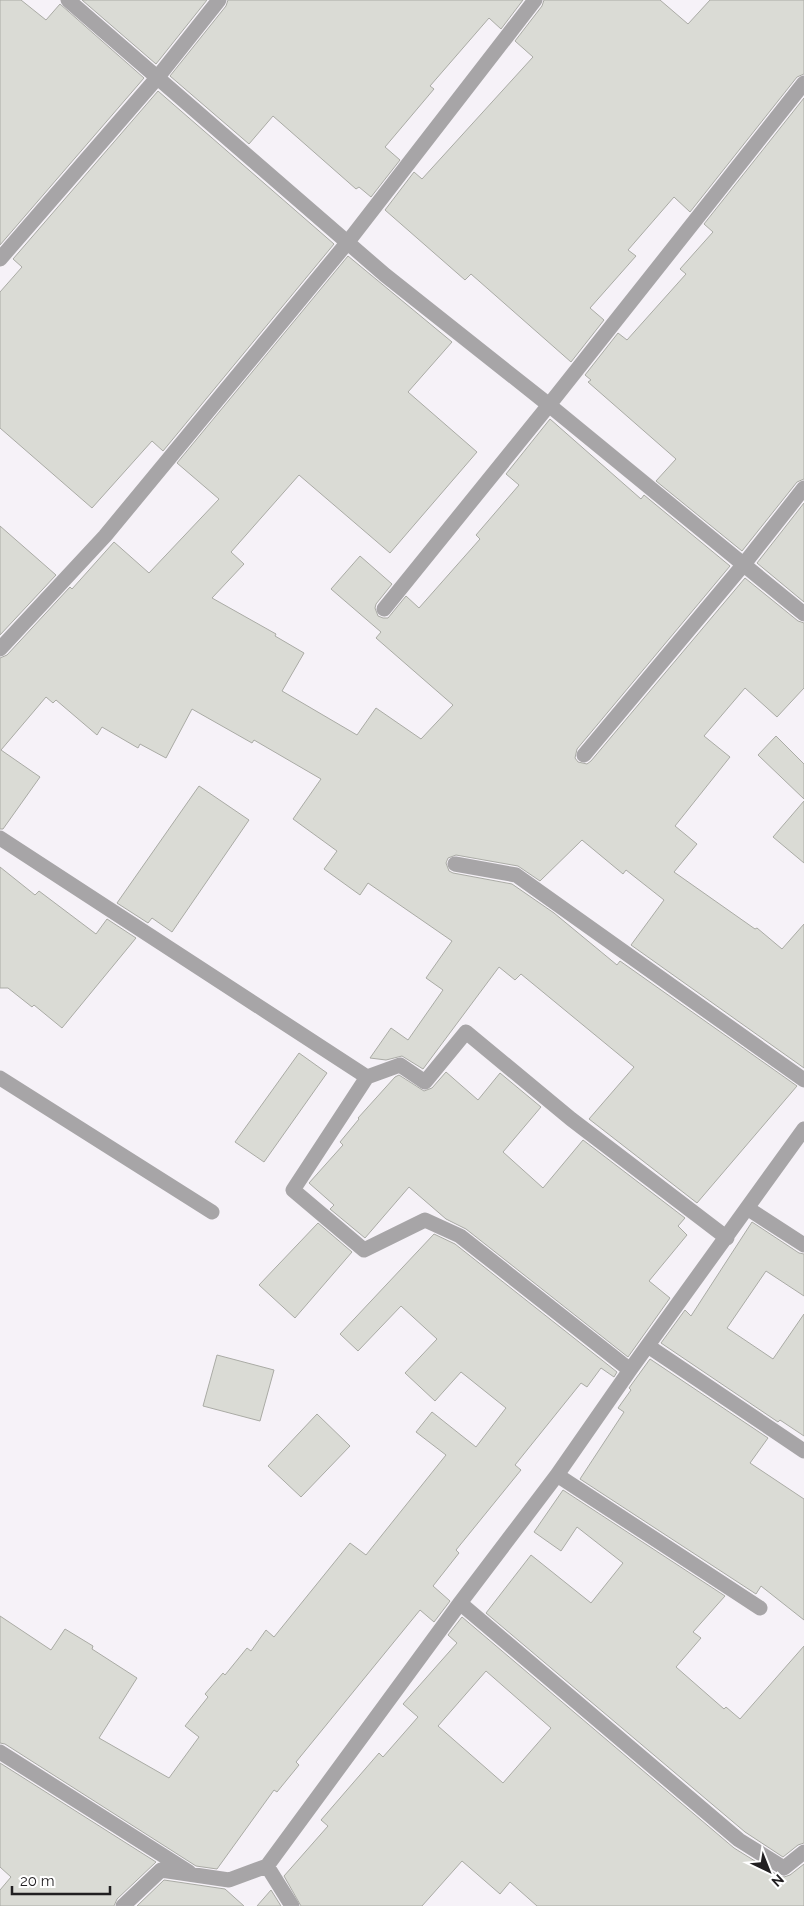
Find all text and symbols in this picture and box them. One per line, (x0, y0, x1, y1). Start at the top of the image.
north arrow (744, 1846, 794, 1896)
scale bar (12, 1864, 110, 1896)
text: N (769, 1871, 787, 1890)
text: 20 m (20, 1872, 55, 1890)

